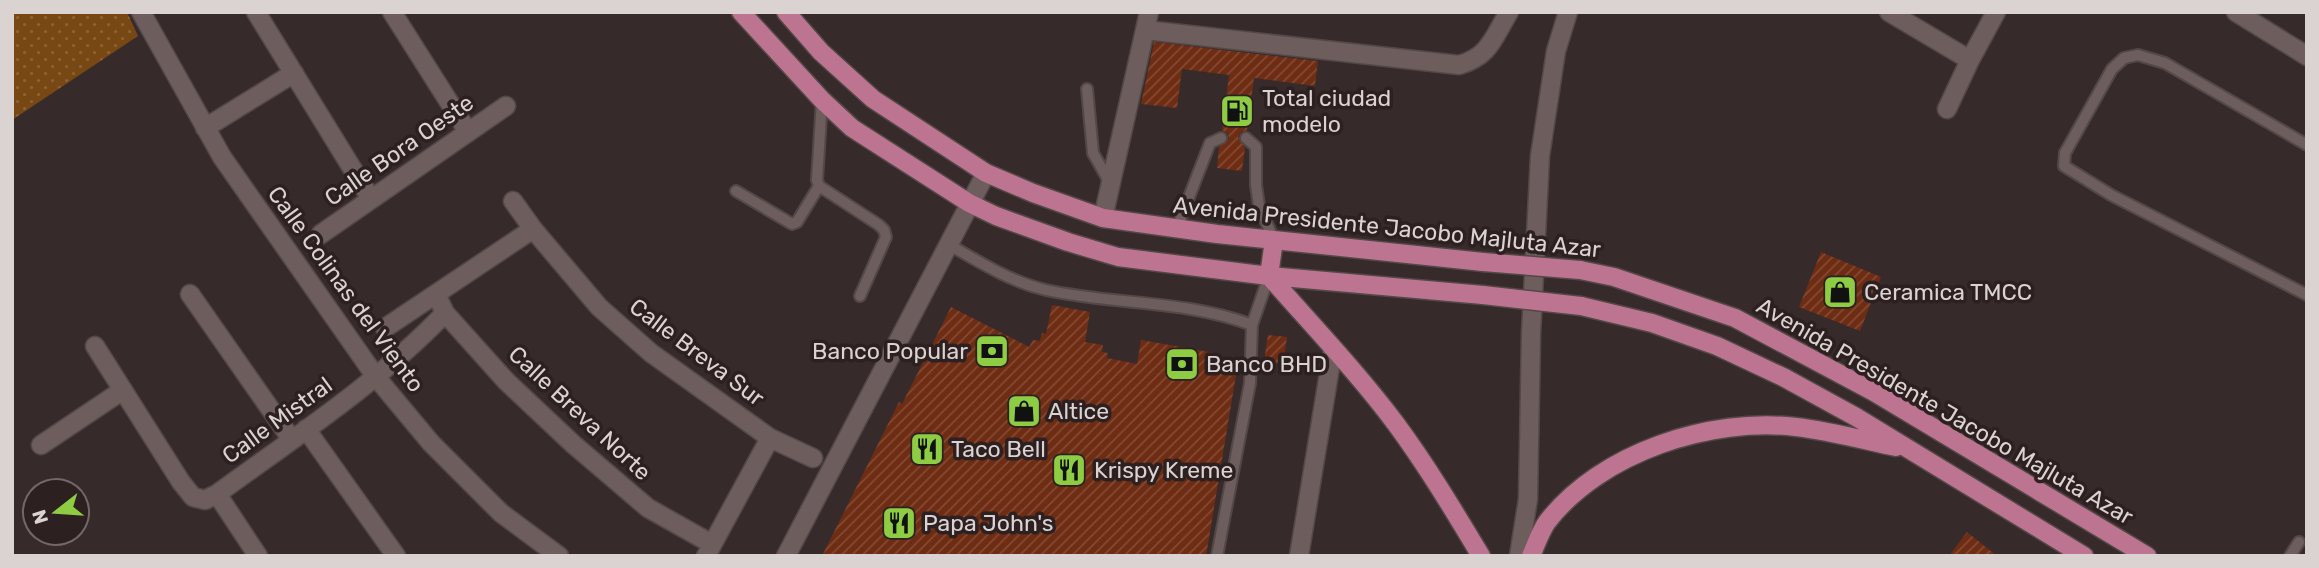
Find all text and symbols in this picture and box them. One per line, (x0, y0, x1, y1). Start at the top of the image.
place label: Total ciudad modelo (1262, 84, 1391, 138)
street label: Calle Bora Oeste (319, 88, 479, 212)
fuel station icon: Total ciudad modelo (1218, 92, 1256, 130)
street label: Calle Colinas del Viento (262, 180, 430, 398)
street label: Avenida Presidente Jacobo Majluta Azar (1172, 191, 1603, 263)
shop icon: Ceramica TMCC (1821, 273, 1859, 311)
place label: Ceramica TMCC (1864, 278, 2032, 306)
street label: Avenida Presidente Jacobo Majluta Azar (1752, 291, 2138, 531)
street label: Calle Breva Sur (624, 292, 770, 412)
bank icon: Banco Popular (973, 332, 1011, 370)
place label: Banco Popular (812, 337, 968, 365)
street label: Calle Breva Norte (503, 340, 657, 486)
bank icon: Banco BHD (1163, 345, 1201, 383)
place label: Banco BHD (1206, 350, 1327, 378)
street label: Calle Mistral (217, 371, 337, 469)
shop icon: Altice (1005, 392, 1043, 430)
place label: Altice (1048, 397, 1109, 425)
restaurant icon: Taco Bell (908, 430, 946, 468)
place label: Taco Bell (951, 435, 1046, 463)
restaurant icon: Krispy Kreme (1050, 451, 1088, 489)
place label: Krispy Kreme (1094, 456, 1233, 484)
north arrow (21, 477, 91, 547)
restaurant icon: Papa John's (880, 504, 918, 542)
text: N (27, 507, 53, 527)
place label: Papa John's (923, 509, 1054, 537)

